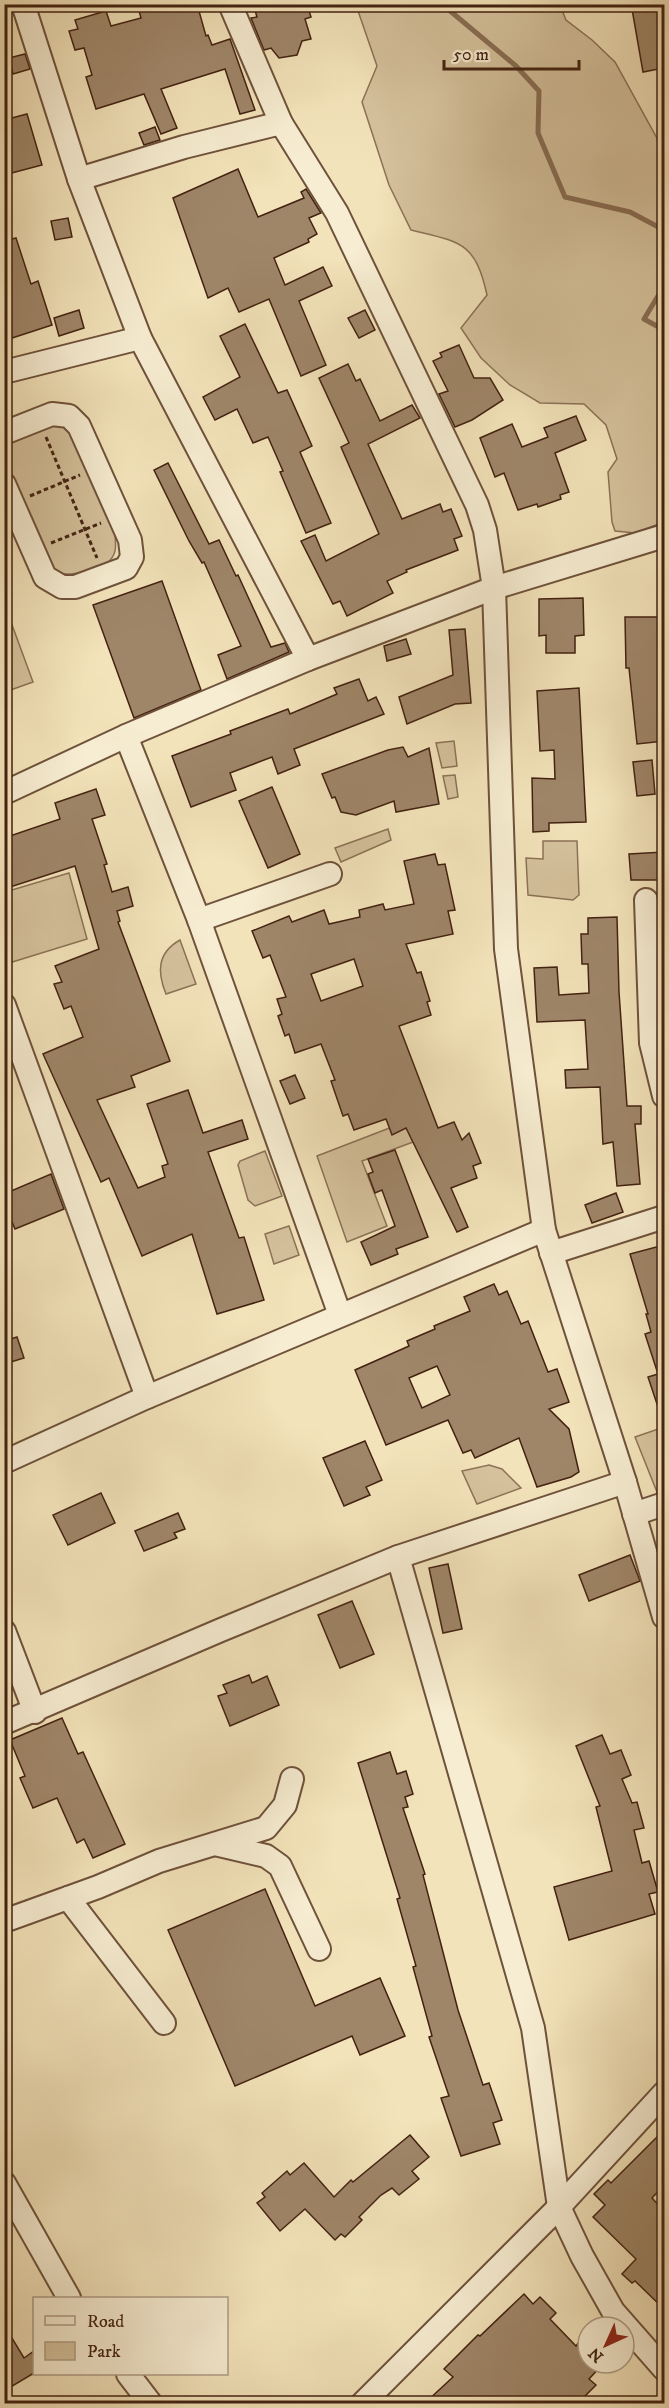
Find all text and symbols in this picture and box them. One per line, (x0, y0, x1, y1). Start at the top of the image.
scale bar (444, 33, 579, 71)
text: 50 m (453, 44, 489, 66)
legend (33, 2297, 228, 2375)
text: Road (87, 2311, 124, 2333)
north arrow (576, 2315, 636, 2375)
text: Park (87, 2341, 121, 2363)
text: N (584, 2343, 608, 2367)

